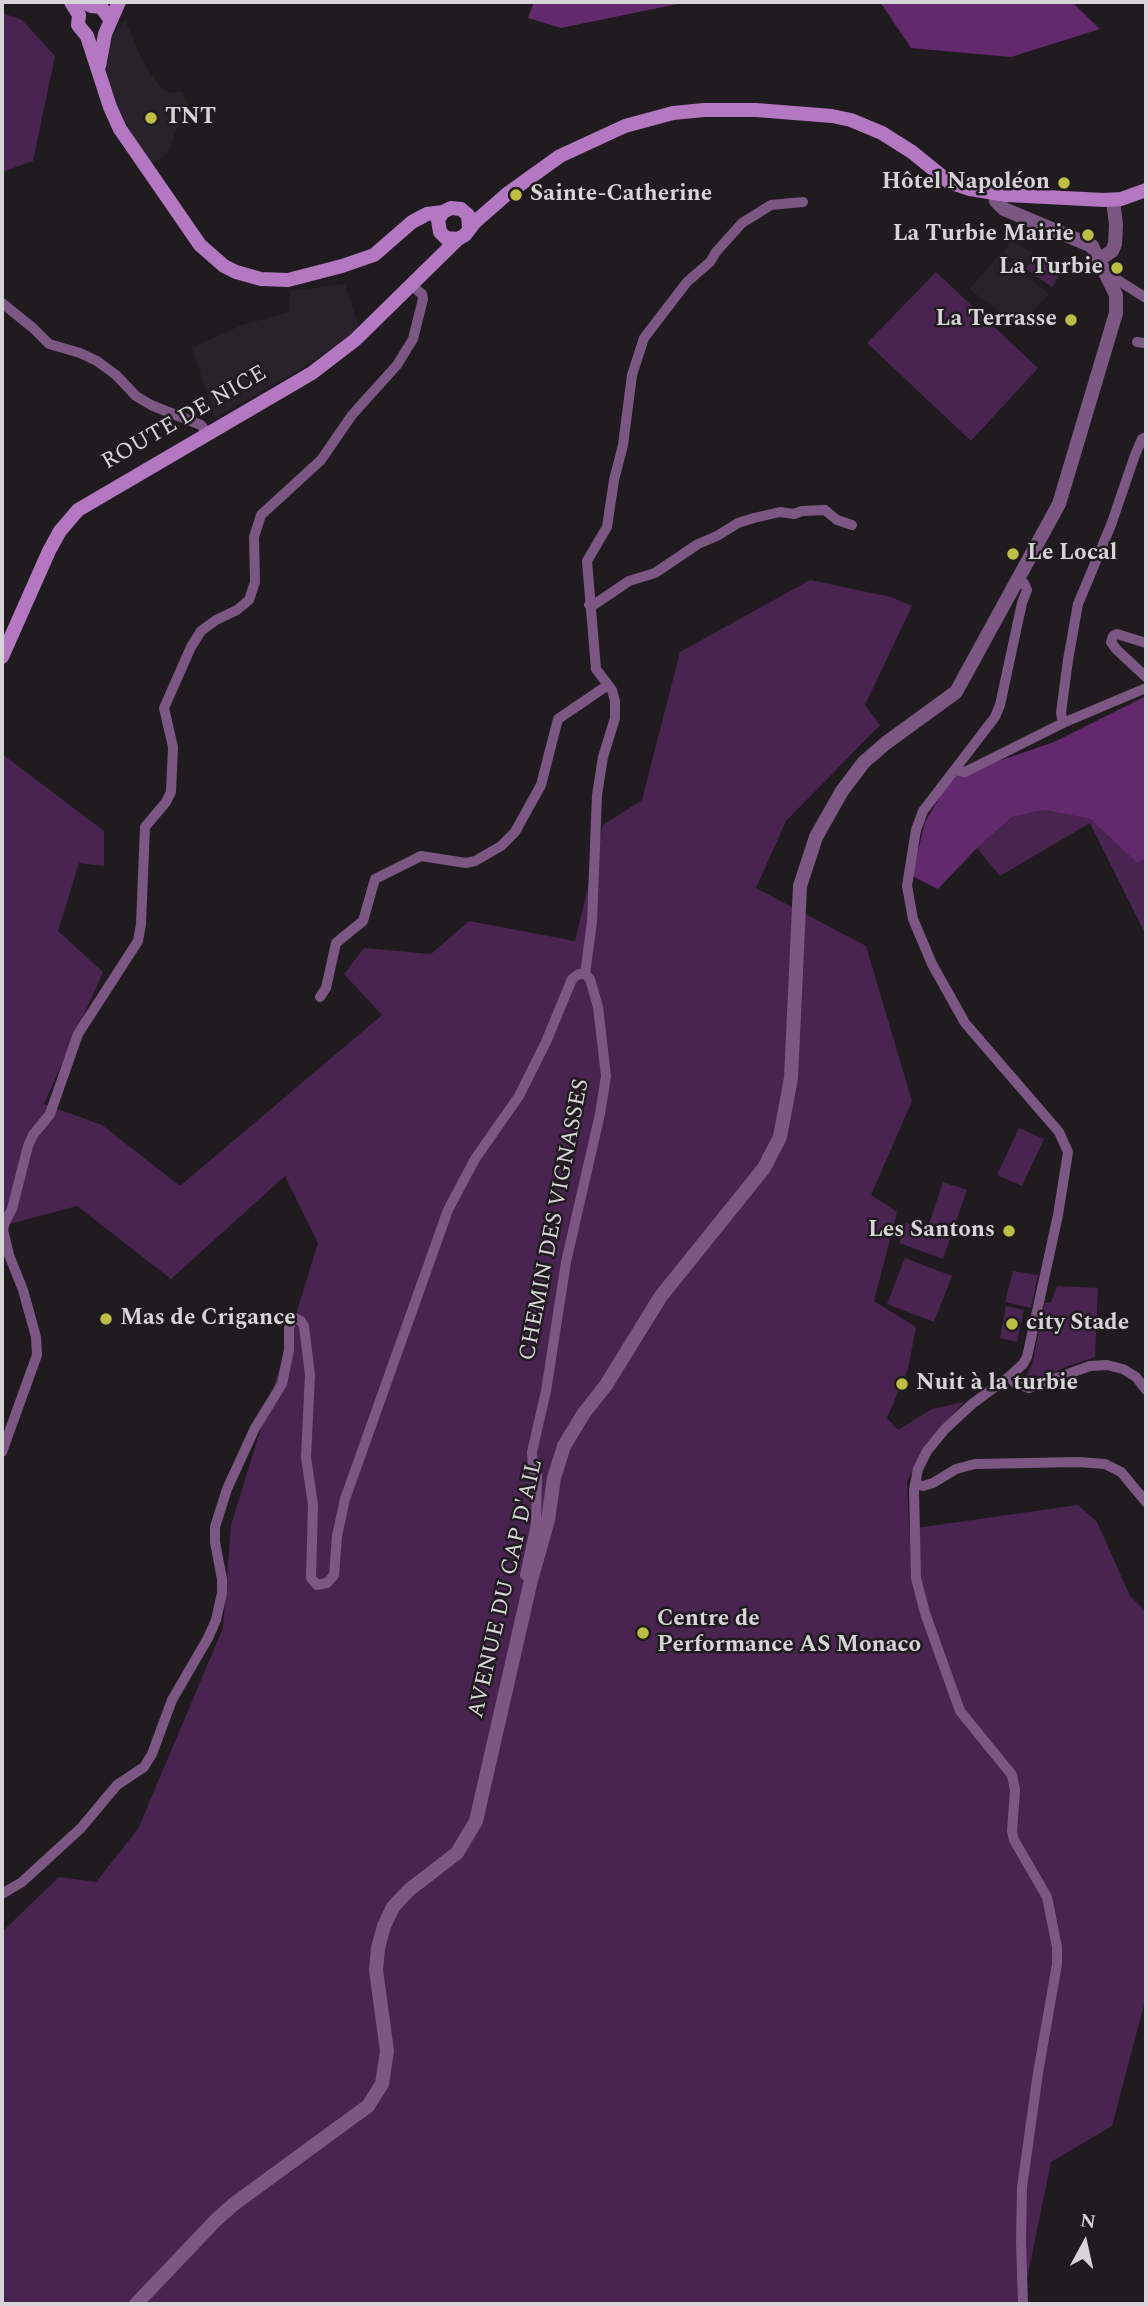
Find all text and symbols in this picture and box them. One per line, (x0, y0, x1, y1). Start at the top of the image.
place label: TNT (165, 104, 216, 132)
marker: TNT (143, 110, 159, 126)
place label: Hôtel Napoléon (882, 169, 1050, 197)
marker: Hôtel Napoléon (1056, 175, 1072, 191)
place label: Sainte-Catherine (530, 181, 712, 209)
marker: Sainte-Catherine (508, 187, 524, 203)
place label: La Turbie Mairie (893, 221, 1074, 249)
marker: La Turbie Mairie (1080, 227, 1096, 243)
place label: La Turbie (999, 254, 1103, 282)
marker: La Turbie (1109, 260, 1125, 276)
place label: La Terrasse (935, 306, 1057, 334)
marker: La Terrasse (1063, 312, 1079, 328)
street label: ROUTE DE NICE (98, 361, 272, 477)
place label: Le Local (1027, 540, 1117, 568)
marker: Le Local (1005, 546, 1021, 562)
street label: CHEMIN DES VIGNASSES (515, 1077, 597, 1363)
place label: Les Santons (868, 1217, 995, 1245)
marker: Les Santons (1001, 1223, 1017, 1239)
place label: Mas de Crigance (120, 1305, 296, 1333)
place label: city Stade (1026, 1310, 1129, 1338)
marker: Mas de Crigance (98, 1311, 114, 1327)
marker: city Stade (1004, 1316, 1020, 1332)
place label: Nuit à la turbie (916, 1370, 1078, 1398)
marker: Nuit à la turbie (894, 1376, 910, 1392)
street label: AVENUE DU CAP D'AIL (464, 1457, 550, 1721)
place label: Centre de Performance AS Monaco (657, 1606, 921, 1660)
marker: Centre de Performance AS Monaco (635, 1625, 651, 1641)
text: N (1078, 2206, 1098, 2237)
north arrow (1050, 2208, 1120, 2278)

